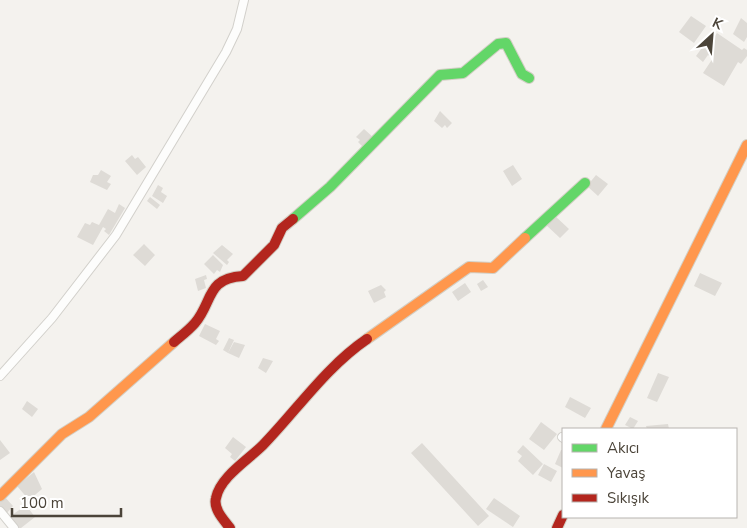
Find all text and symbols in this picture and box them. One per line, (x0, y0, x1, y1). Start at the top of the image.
north arrow (687, 10, 737, 60)
text: K (709, 13, 726, 35)
legend (562, 428, 737, 518)
text: Akıcı (607, 438, 639, 458)
text: Yavaş (606, 463, 645, 483)
scale bar (12, 486, 121, 518)
text: Sıkışık (607, 488, 649, 508)
text: 100 m (20, 493, 64, 513)

